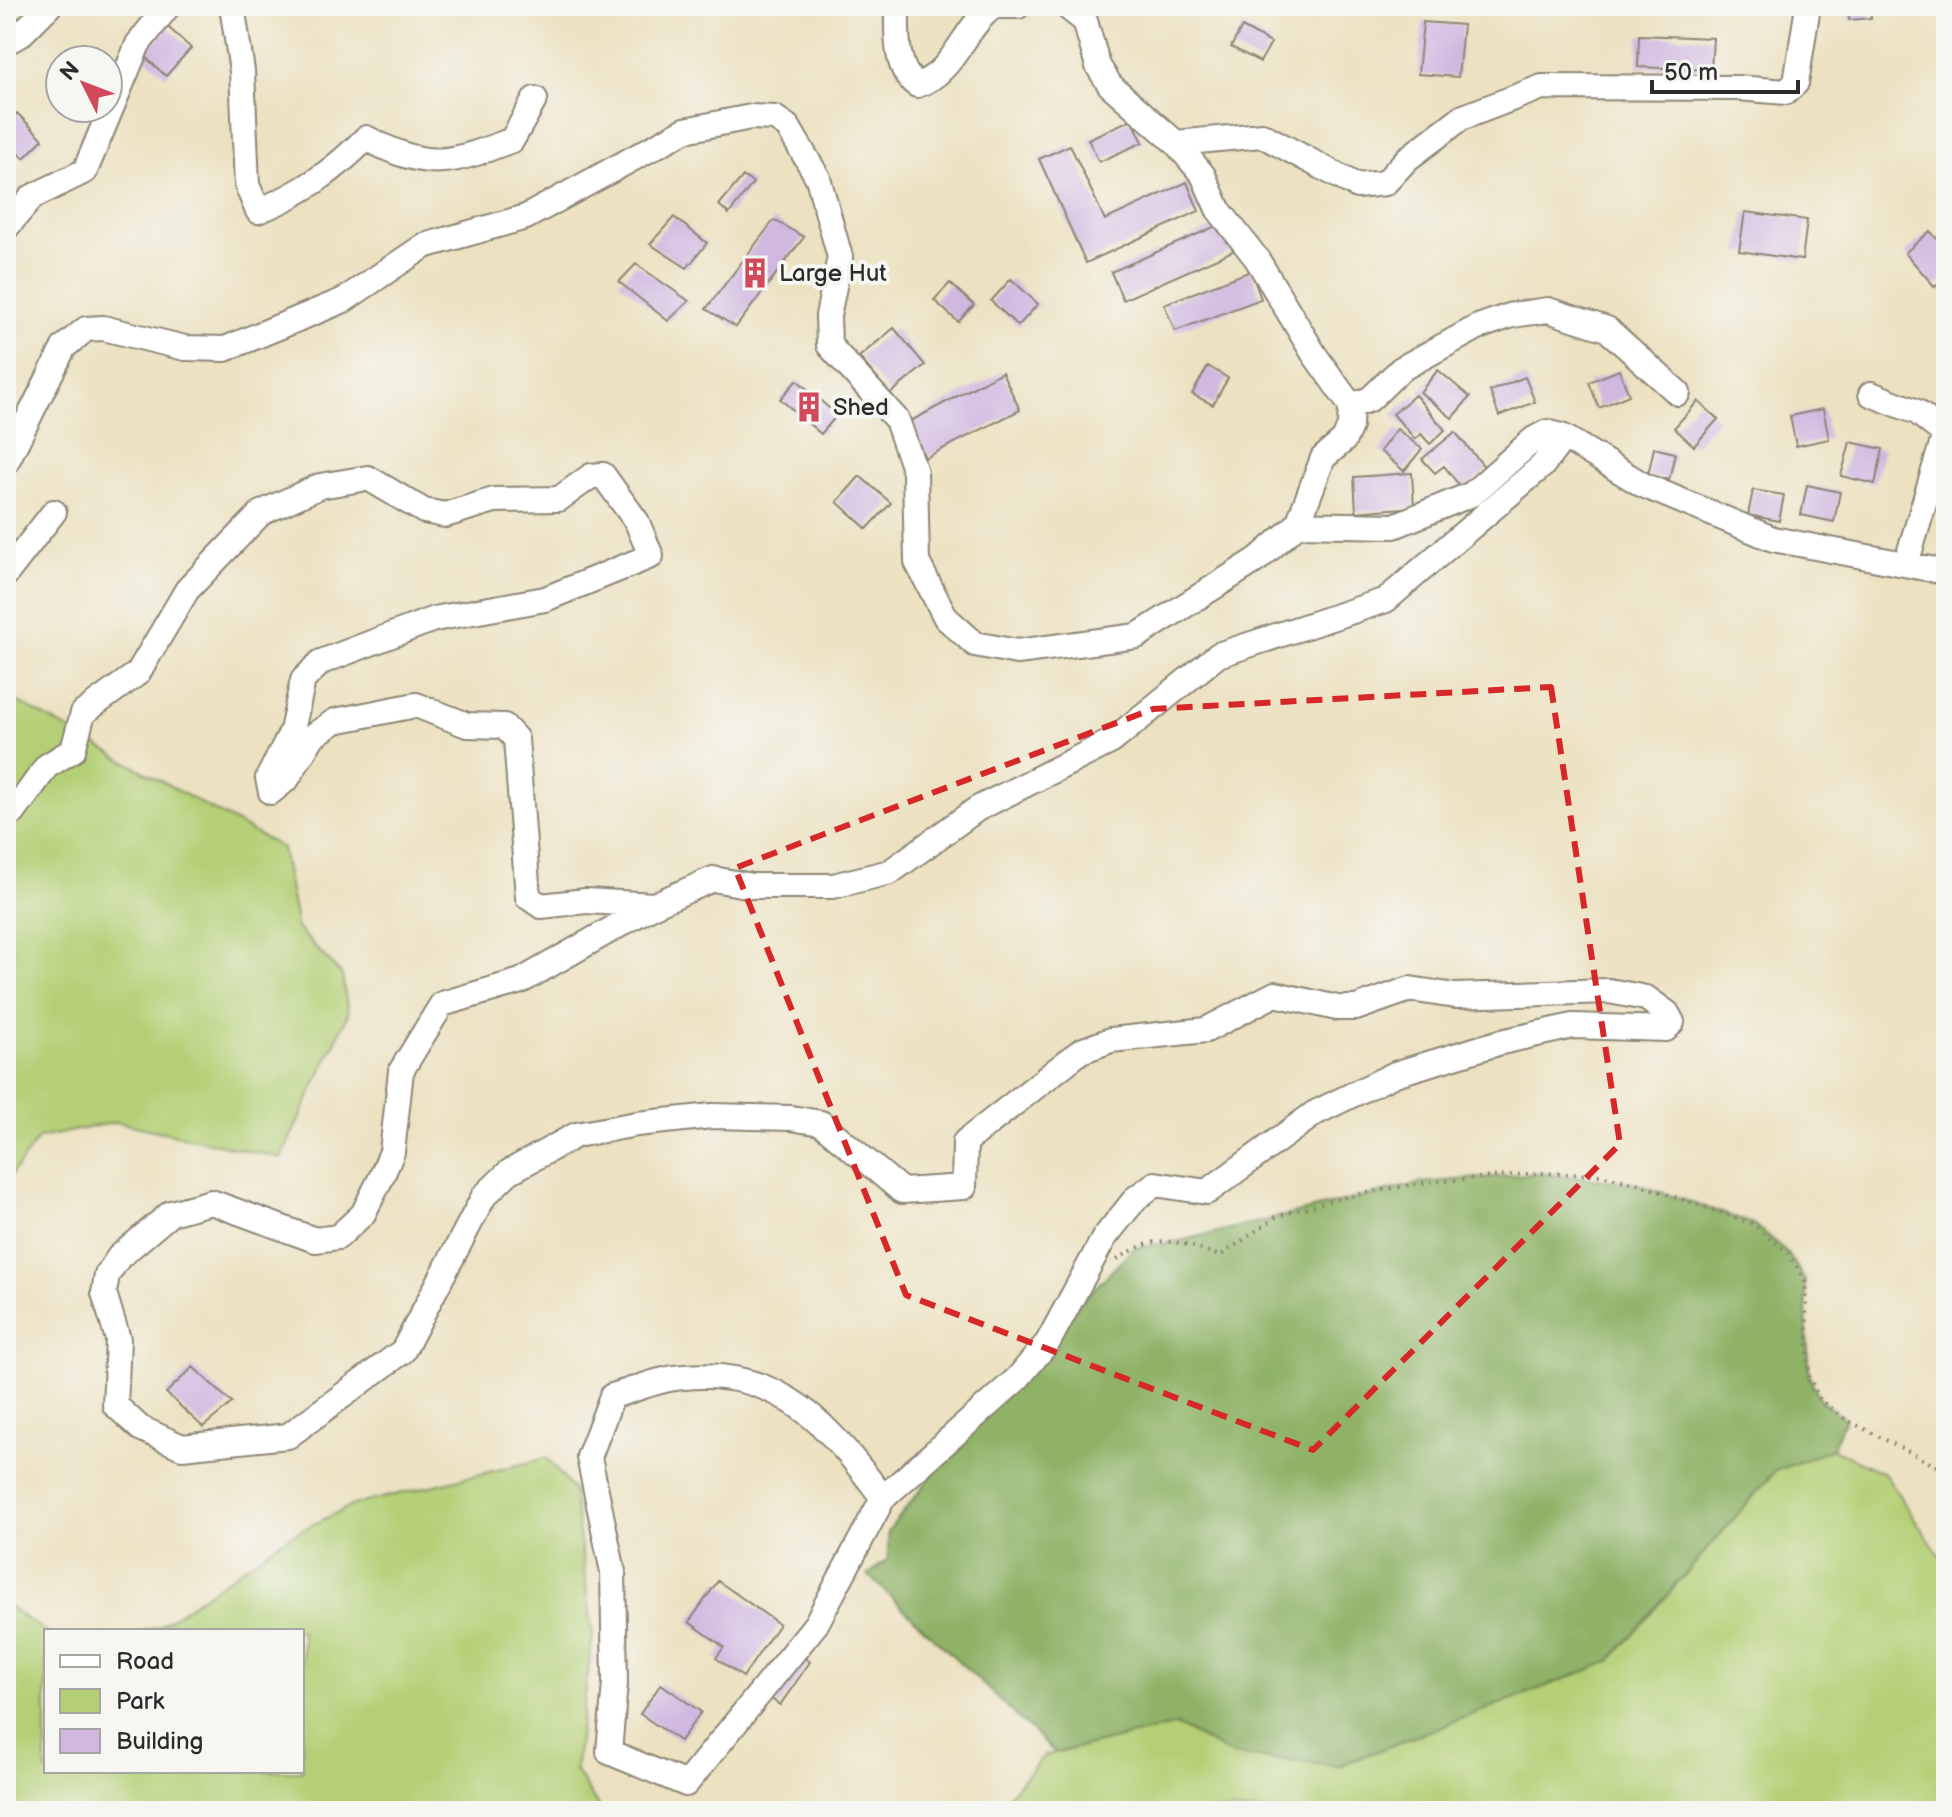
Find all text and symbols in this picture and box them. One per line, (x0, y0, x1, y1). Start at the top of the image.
north arrow (44, 44, 124, 124)
scale bar (1652, 44, 1798, 94)
text: N (55, 56, 86, 87)
text: 50 m (1664, 58, 1718, 87)
building icon: Large Hut (738, 256, 772, 290)
place label: Large Hut (779, 259, 887, 288)
building icon: Shed (792, 390, 826, 424)
place label: Shed (833, 393, 889, 422)
legend (44, 1629, 304, 1773)
text: Road (116, 1647, 174, 1676)
text: Park (116, 1687, 164, 1716)
text: Building (116, 1727, 203, 1756)

